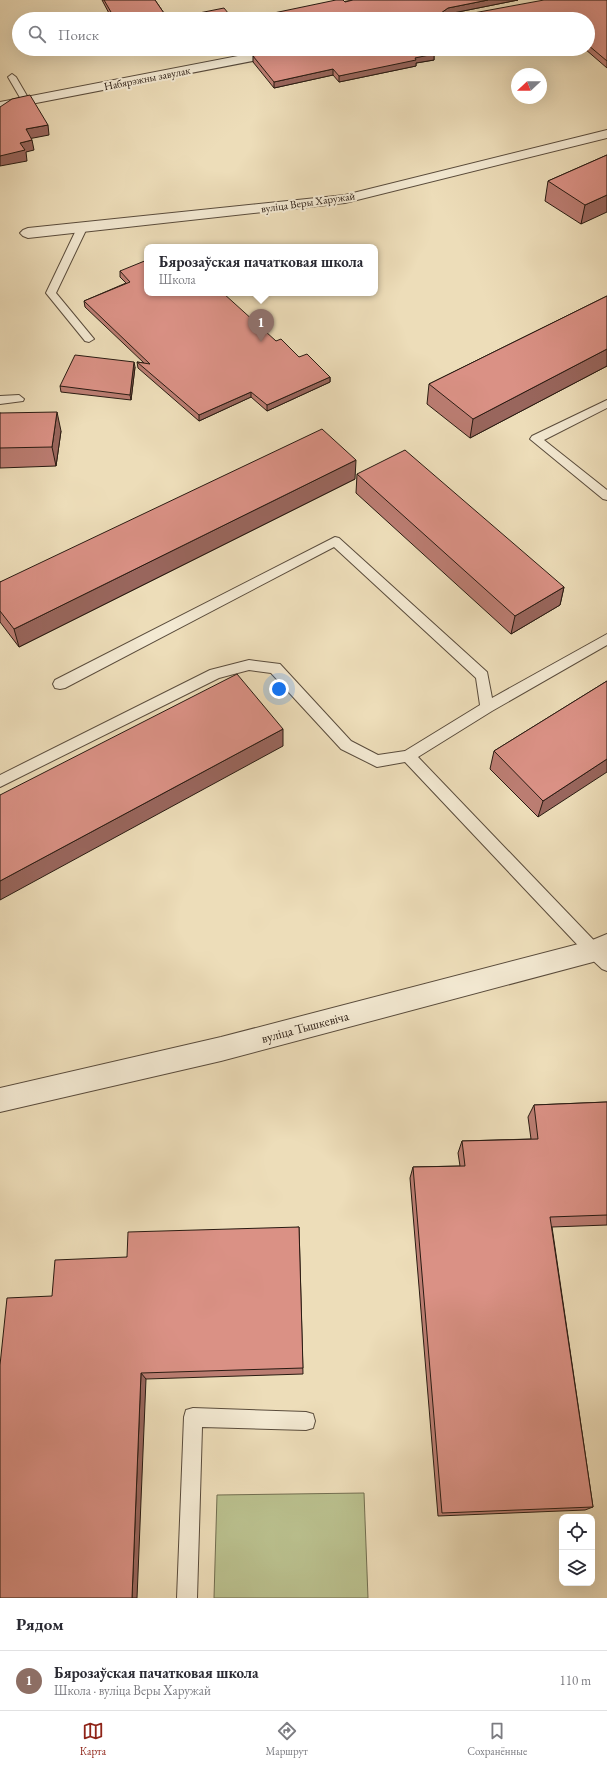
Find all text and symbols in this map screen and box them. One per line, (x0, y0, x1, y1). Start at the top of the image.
search box (12, 12, 595, 56)
icon: search (26, 23, 48, 45)
text: Поиск (58, 25, 99, 44)
street label: Набярэжны завулак (103, 63, 192, 93)
north arrow (511, 68, 547, 104)
street label: вуліца Веры Харужай (260, 188, 356, 216)
popup (144, 244, 378, 296)
text: Бярозаўская пачатковая школа (159, 252, 363, 271)
text: Школа (159, 271, 196, 288)
pin: 1 (248, 309, 274, 342)
your location (269, 679, 289, 699)
street label: вуліца Тышкевіча (259, 1007, 351, 1047)
map controls (559, 1514, 595, 1586)
button: locate (559, 1514, 595, 1550)
button: layers (559, 1550, 595, 1586)
text: Рядом (16, 1613, 64, 1635)
text: Бярозаўская пачатковая школа (54, 1663, 259, 1682)
text: 1 (26, 1672, 32, 1689)
text: 110 m (560, 1672, 591, 1689)
text: Школа · вуліца Веры Харужай (54, 1682, 211, 1699)
tab: Карта (80, 1720, 106, 1758)
tab: Маршрут (266, 1720, 308, 1758)
tab: Сохранённые (467, 1720, 527, 1758)

